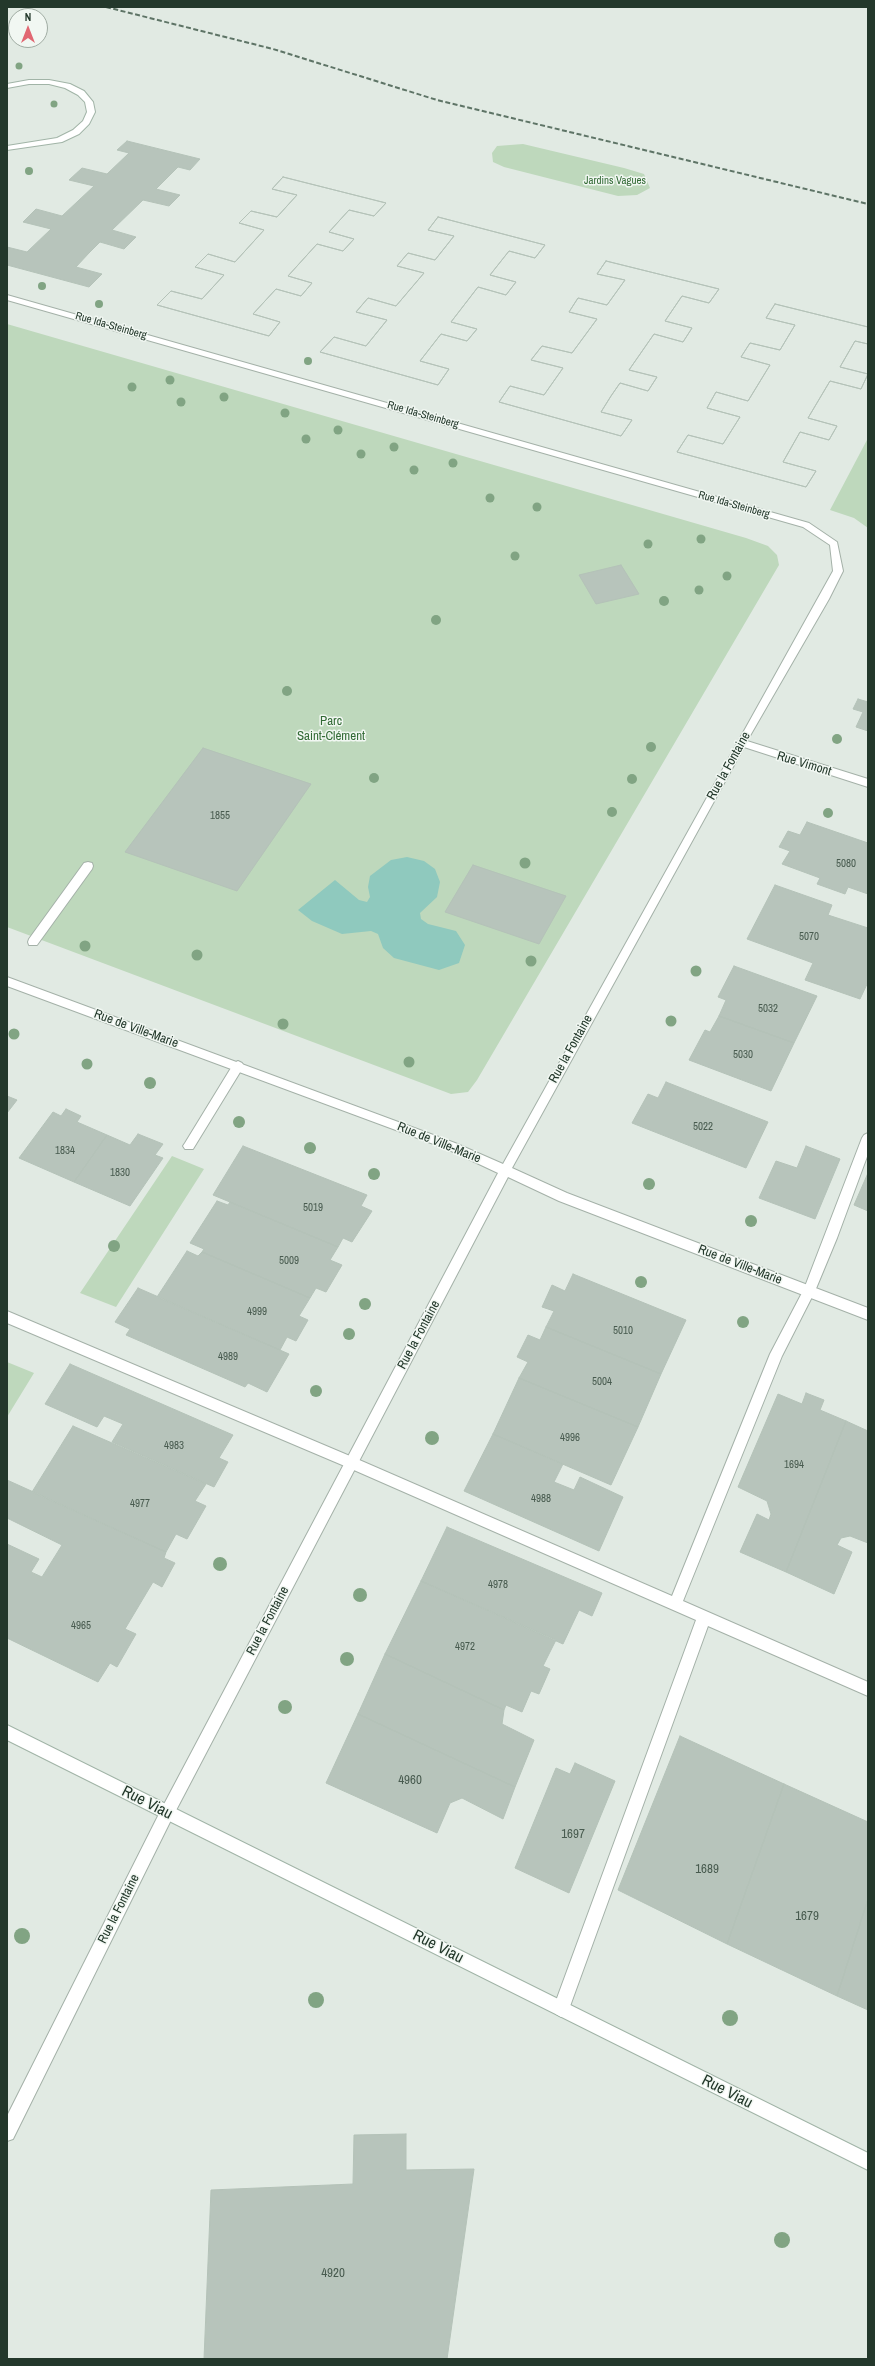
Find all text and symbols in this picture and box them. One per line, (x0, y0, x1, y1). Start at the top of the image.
north arrow (8, 8, 48, 48)
text: N (25, 10, 31, 24)
park label: Jardins Vagues (584, 174, 646, 188)
street label: Rue Ida-Steinberg (74, 309, 148, 343)
street label: Rue Ida-Steinberg (386, 398, 460, 432)
street label: Rue Ida-Steinberg (697, 488, 771, 522)
park label: Parc Saint-Clément (297, 714, 365, 745)
street label: Rue la Fontaine (704, 729, 754, 803)
street label: Rue Vimont (775, 748, 833, 780)
house number: 1855 (210, 809, 230, 823)
house number: 5080 (836, 857, 856, 871)
house number: 5070 (799, 930, 819, 944)
house number: 5032 (758, 1002, 778, 1016)
street label: Rue de Ville-Marie (92, 1007, 180, 1051)
street label: Rue la Fontaine (546, 1012, 596, 1086)
house number: 5030 (733, 1048, 753, 1062)
street label: Rue de Ville-Marie (395, 1119, 483, 1167)
house number: 5022 (693, 1120, 713, 1134)
house number: 1834 (55, 1144, 75, 1158)
house number: 1830 (110, 1166, 130, 1180)
house number: 5019 (303, 1201, 323, 1215)
street label: Rue de Ville-Marie (696, 1242, 784, 1288)
house number: 5009 (279, 1254, 299, 1268)
street label: Rue la Fontaine (394, 1298, 444, 1372)
house number: 4999 (247, 1305, 267, 1319)
house number: 5010 (613, 1324, 633, 1338)
house number: 4989 (218, 1350, 238, 1364)
house number: 5004 (592, 1375, 612, 1389)
house number: 4996 (560, 1431, 580, 1445)
house number: 4983 (164, 1439, 184, 1453)
house number: 1694 (784, 1458, 804, 1472)
house number: 4988 (531, 1492, 551, 1506)
house number: 4977 (130, 1497, 150, 1511)
house number: 4978 (488, 1578, 508, 1592)
street label: Rue la Fontaine (243, 1584, 293, 1658)
house number: 4965 (71, 1619, 91, 1633)
house number: 4972 (455, 1640, 475, 1654)
house number: 4960 (398, 1773, 422, 1789)
street label: Rue Viau (118, 1782, 176, 1824)
house number: 1697 (561, 1827, 585, 1843)
house number: 1689 (695, 1862, 719, 1878)
street label: Rue la Fontaine (95, 1872, 143, 1946)
house number: 1679 (795, 1909, 819, 1925)
street label: Rue Viau (409, 1926, 467, 1968)
street label: Rue Viau (698, 2071, 756, 2113)
house number: 4920 (321, 2266, 345, 2282)

